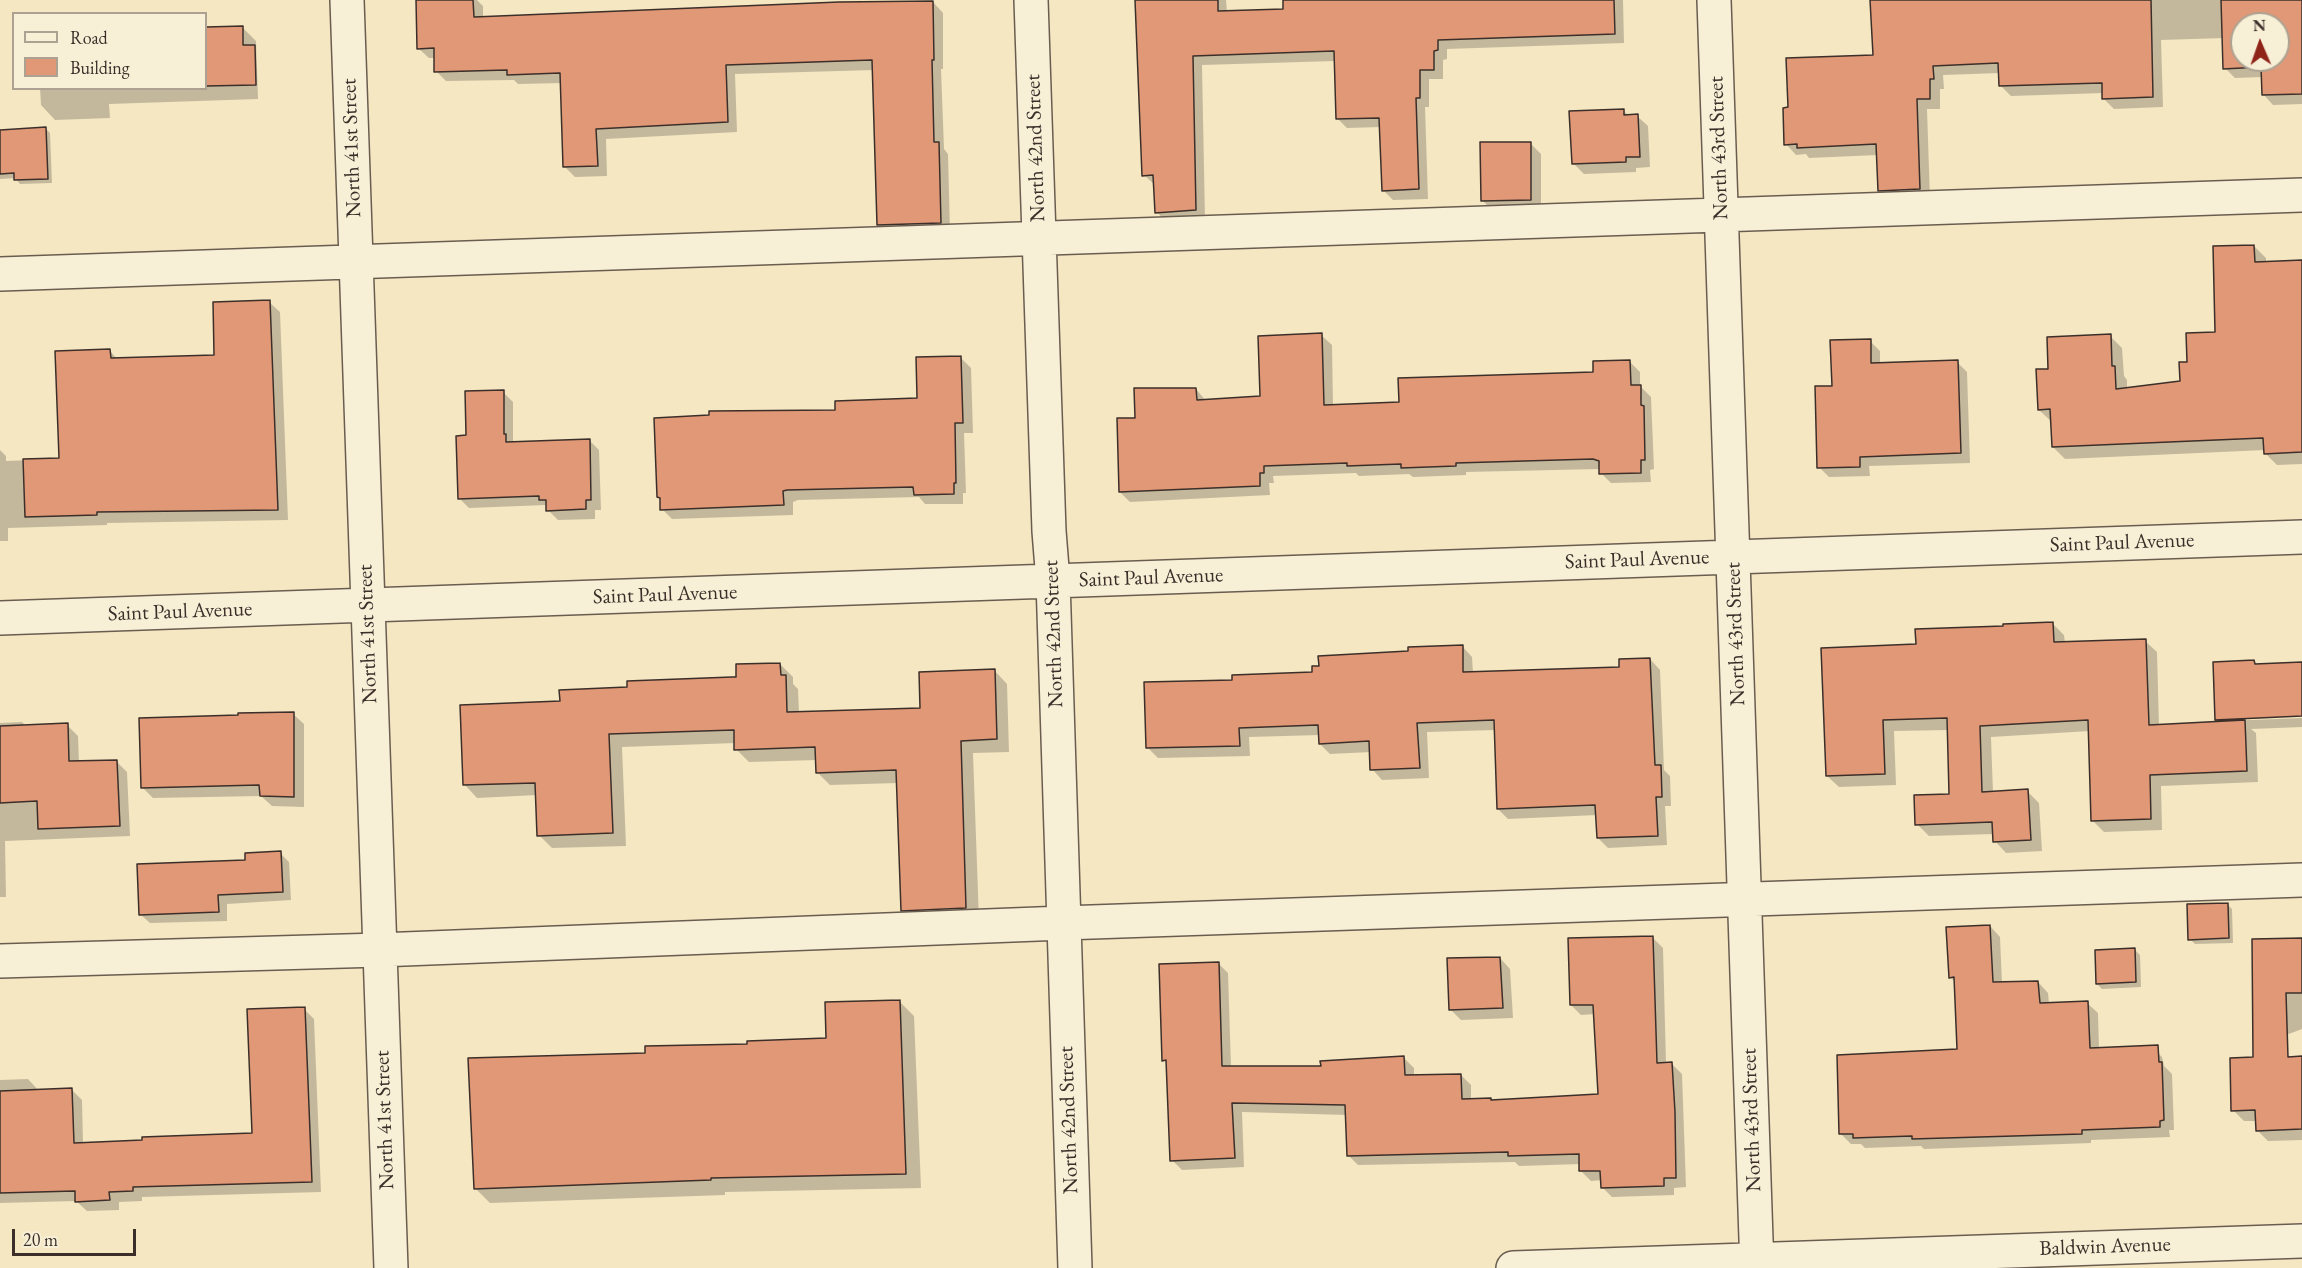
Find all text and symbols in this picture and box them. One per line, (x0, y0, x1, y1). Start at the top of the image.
legend (12, 12, 207, 90)
north arrow (2230, 12, 2290, 72)
text: N (2253, 15, 2266, 36)
text: Road (70, 26, 108, 49)
text: Building (70, 56, 130, 79)
street label: North 42nd Street (1021, 74, 1051, 222)
street label: North 43rd Street (1704, 76, 1734, 220)
street label: North 41st Street (337, 78, 367, 218)
street label: Saint Paul Avenue (2049, 528, 2195, 558)
street label: Saint Paul Avenue (1564, 545, 1710, 575)
street label: North 42nd Street (1039, 560, 1069, 708)
street label: North 43rd Street (1721, 562, 1751, 706)
street label: Saint Paul Avenue (1078, 563, 1224, 593)
street label: North 41st Street (353, 564, 383, 704)
street label: Saint Paul Avenue (592, 580, 738, 610)
street label: Saint Paul Avenue (107, 597, 253, 627)
street label: North 42nd Street (1054, 1046, 1084, 1194)
street label: North 43rd Street (1737, 1048, 1767, 1192)
street label: North 41st Street (370, 1050, 400, 1190)
scale bar (15, 1217, 140, 1255)
text: 20 m (23, 1228, 58, 1251)
street label: Baldwin Avenue (2039, 1232, 2171, 1262)

